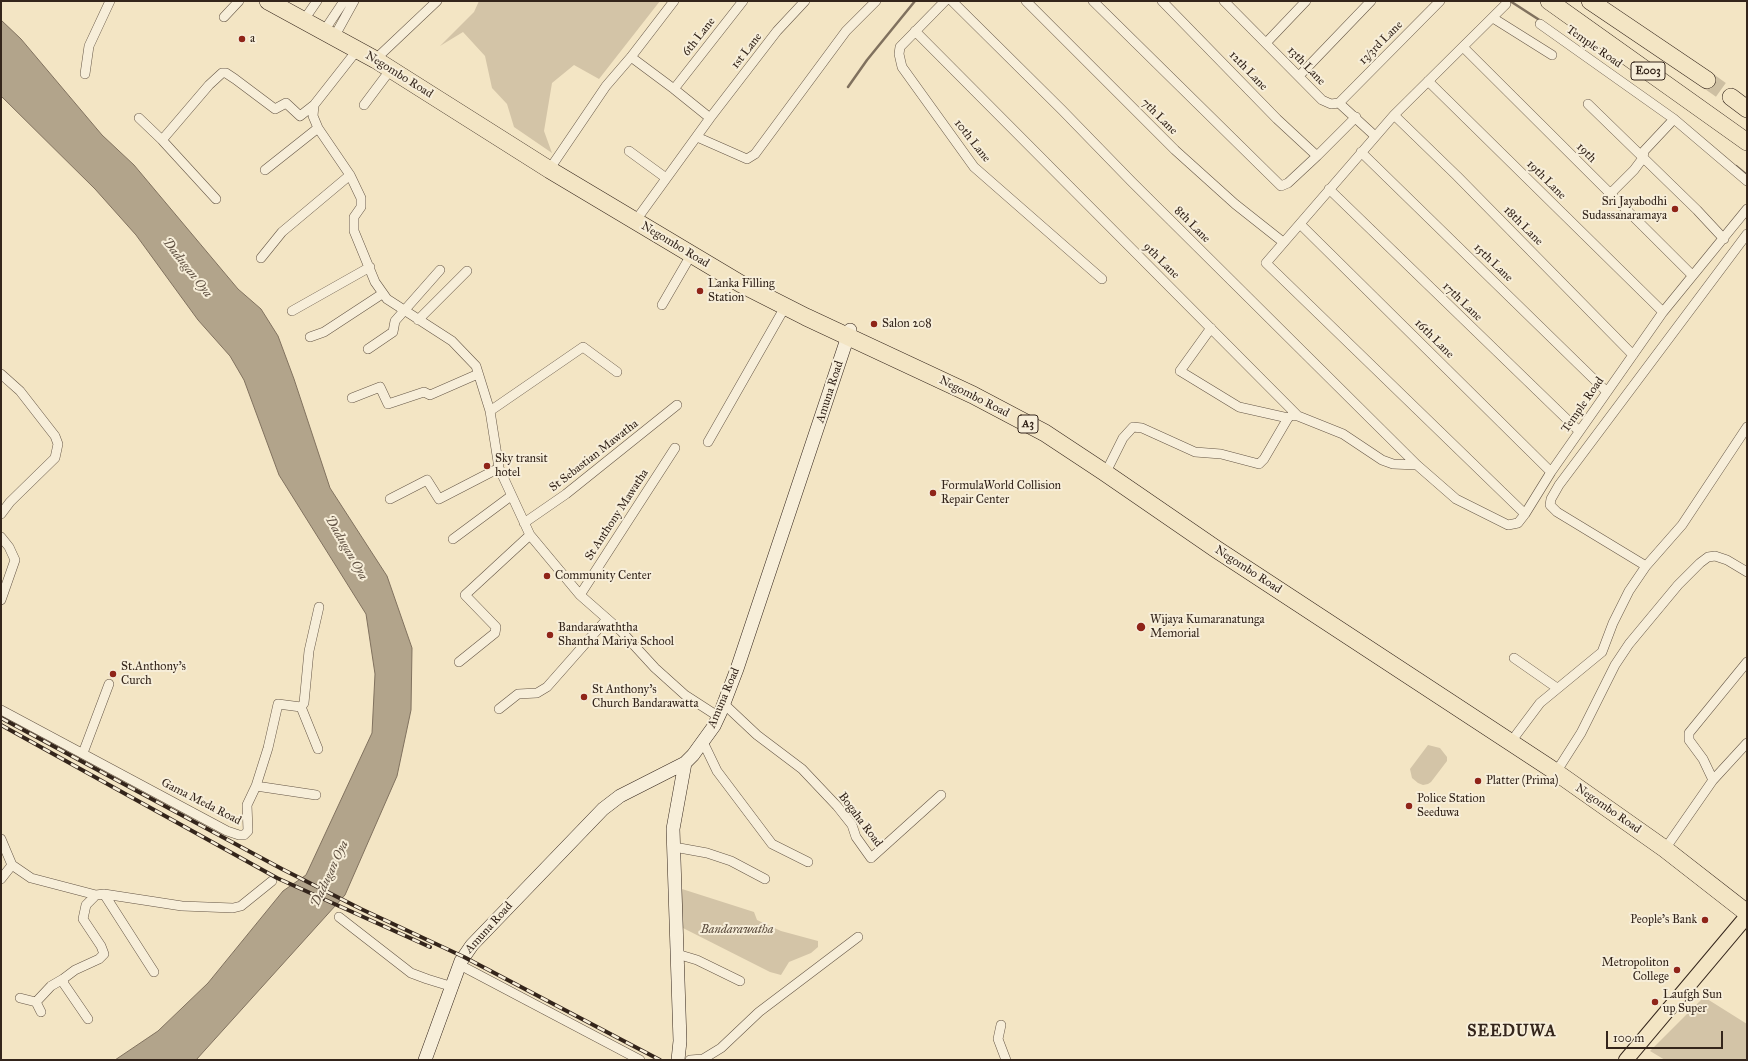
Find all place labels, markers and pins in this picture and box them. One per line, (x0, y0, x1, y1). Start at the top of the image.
place label: a (250, 32, 255, 46)
marker: a (237, 34, 247, 44)
place label: Sri Jayabodhi Sudassanaramaya (1582, 195, 1667, 223)
marker: Sri Jayabodhi Sudassanaramaya (1670, 204, 1680, 214)
place label: Lanka Filling Station (708, 277, 775, 305)
marker: Lanka Filling Station (695, 286, 705, 296)
place label: Salon 208 (882, 317, 932, 331)
marker: Salon 208 (869, 319, 879, 329)
place label: Sky transit hotel (495, 452, 548, 480)
marker: Sky transit hotel (482, 461, 492, 471)
place label: FormulaWorld Collision Repair Center (941, 479, 1061, 507)
marker: FormulaWorld Collision Repair Center (928, 488, 938, 498)
place label: Community Center (555, 569, 651, 583)
marker: Community Center (542, 571, 552, 581)
place label: Wijaya Kumaranatunga Memorial (1150, 613, 1265, 641)
place label: Bandarawaththa Shantha Mariya School (558, 621, 674, 649)
marker: Wijaya Kumaranatunga Memorial (1135, 621, 1147, 633)
marker: Bandarawaththa Shantha Mariya School (545, 630, 555, 640)
place label: St.Anthony's Curch (121, 660, 186, 688)
marker: St.Anthony's Curch (108, 669, 118, 679)
place label: St Anthony's Church Bandarawatta (592, 683, 698, 711)
marker: St Anthony's Church Bandarawatta (579, 692, 589, 702)
place label: Platter (Prima) (1486, 774, 1558, 788)
marker: Platter (Prima) (1473, 776, 1483, 786)
place label: Police Station Seeduwa (1417, 792, 1485, 820)
marker: Police Station Seeduwa (1404, 801, 1414, 811)
place label: People's Bank (1630, 913, 1697, 927)
marker: People's Bank (1700, 915, 1710, 925)
place label: Metropoliton College (1601, 956, 1669, 984)
marker: Metropoliton College (1672, 965, 1682, 975)
place label: Laufgh Sun up Super (1663, 988, 1722, 1016)
marker: Laufgh Sun up Super (1650, 997, 1660, 1007)

